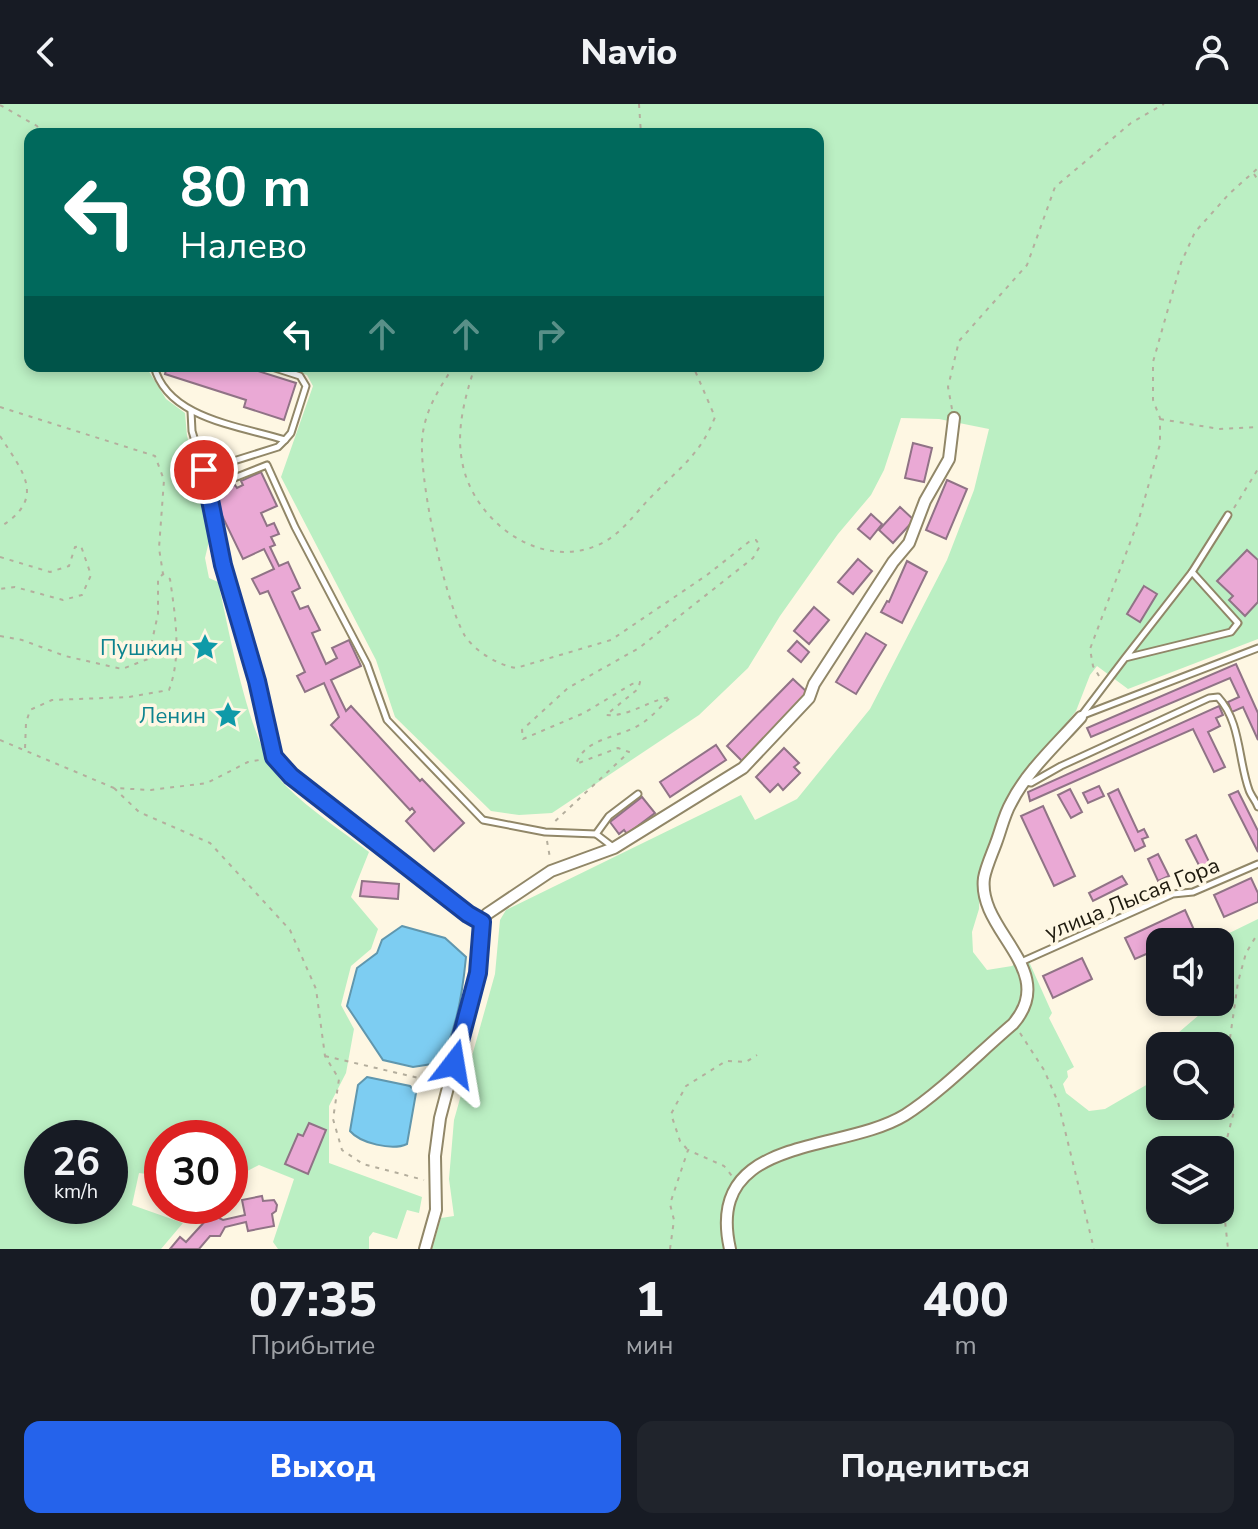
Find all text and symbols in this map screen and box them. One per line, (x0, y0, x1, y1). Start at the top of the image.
text: Navio (580, 28, 678, 77)
icon: back (24, 30, 68, 74)
icon: person (1190, 30, 1234, 74)
text: 80 m (180, 149, 311, 226)
icon: left (48, 160, 152, 264)
text: Налево (180, 222, 307, 271)
icon: left (276, 312, 320, 356)
icon: ahead (360, 312, 404, 356)
icon: ahead (444, 312, 488, 356)
icon: right (528, 312, 572, 356)
pin (170, 436, 238, 504)
icon: arrive (182, 448, 226, 492)
place icon: Пушкин (190, 632, 220, 662)
place label: Пушкин (100, 633, 183, 663)
place icon: Ленин (213, 700, 243, 730)
place label: Ленин (139, 701, 206, 731)
street label: улица Лысая Гора (1041, 850, 1224, 948)
map controls (1146, 928, 1234, 1224)
button: sound (1146, 928, 1234, 1016)
position arrow (412, 1022, 496, 1106)
button: search (1146, 1032, 1234, 1120)
speed limit sign: 30 (144, 1120, 248, 1224)
text: 26 (52, 1135, 100, 1189)
button: layers (1146, 1136, 1234, 1224)
text: km/h (54, 1178, 98, 1205)
text: 07:35 (249, 1267, 377, 1333)
text: 1 (635, 1267, 664, 1333)
text: 400 (923, 1267, 1009, 1333)
text: Прибытие (251, 1328, 375, 1363)
text: мин (626, 1328, 673, 1363)
text: m (955, 1328, 977, 1363)
button: Выход (24, 1421, 621, 1513)
button: Поделиться (637, 1421, 1234, 1513)

